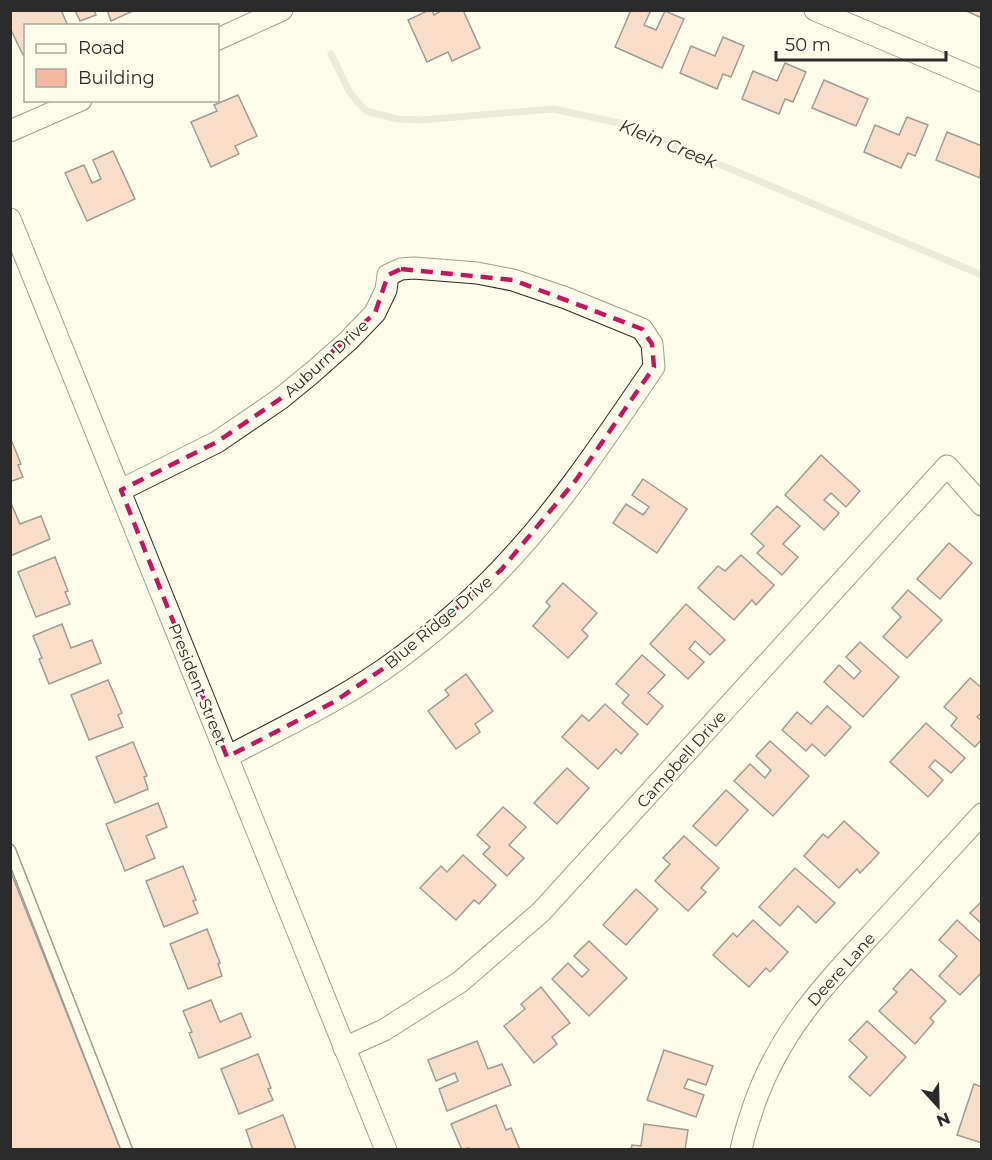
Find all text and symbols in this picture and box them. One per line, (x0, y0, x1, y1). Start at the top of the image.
legend (24, 24, 219, 102)
scale bar (776, 24, 946, 62)
text: 50 m (785, 34, 831, 56)
text: Road (78, 37, 125, 59)
text: Building (78, 67, 155, 89)
water label: Klein Creek (616, 115, 721, 174)
street label: Auburn Drive (280, 316, 372, 401)
street label: Blue Ridge Drive (381, 572, 496, 673)
street label: President Street (164, 621, 231, 748)
street label: Campbell Drive (633, 707, 730, 812)
street label: Deere Lane (804, 929, 879, 1010)
north arrow (908, 1076, 968, 1136)
text: N (934, 1108, 953, 1131)

